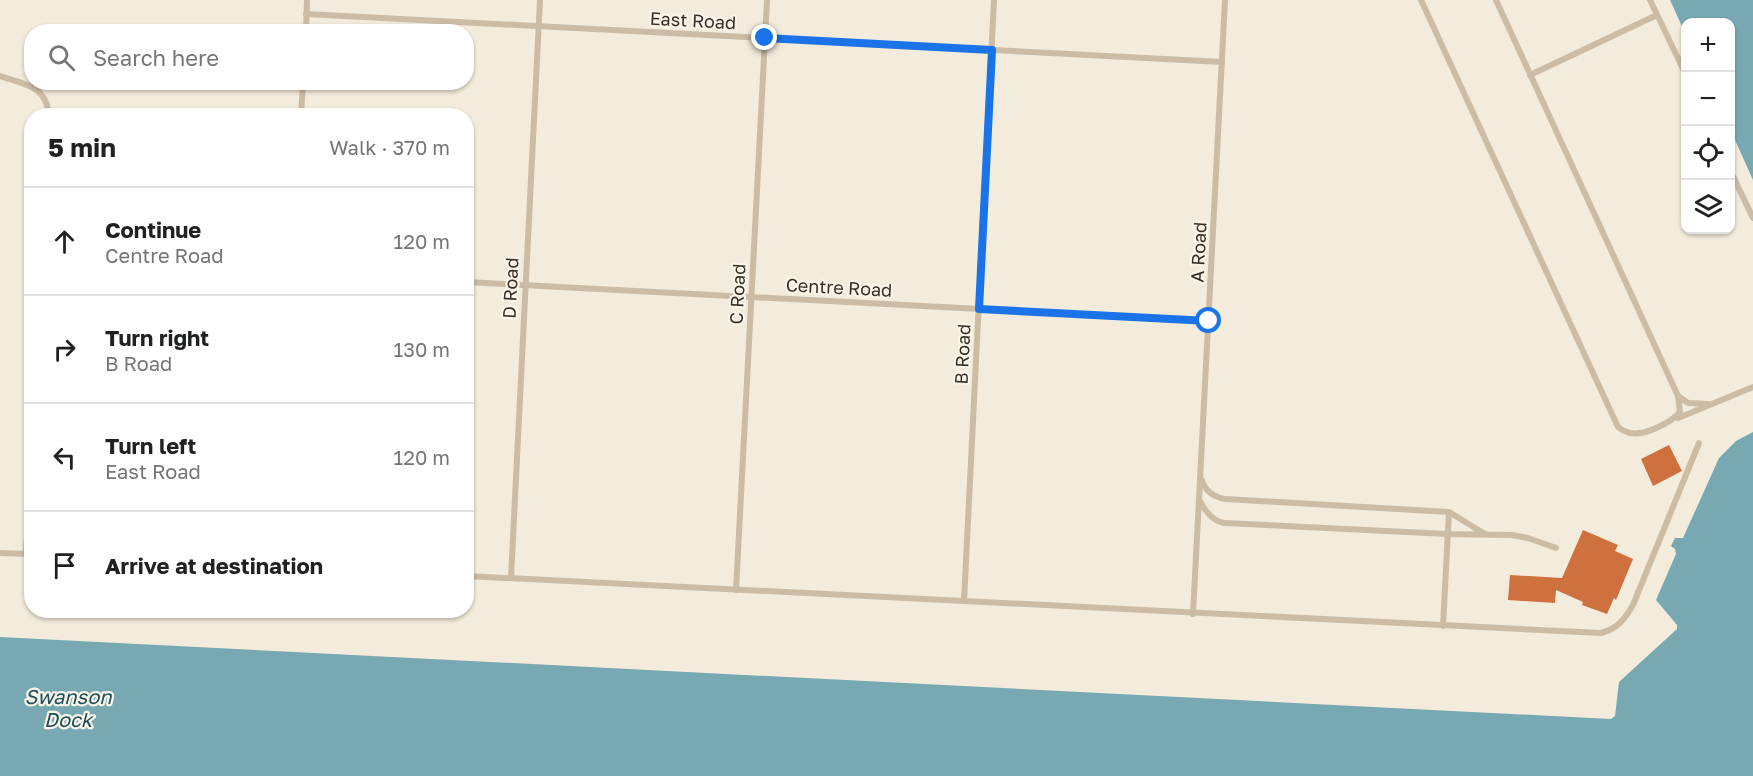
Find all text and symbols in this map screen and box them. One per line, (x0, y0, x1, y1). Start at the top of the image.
street label: East Road (649, 7, 737, 33)
map controls (1681, 18, 1735, 234)
button: + (1681, 18, 1735, 72)
search box (24, 24, 474, 90)
route end (751, 24, 777, 50)
icon: search (45, 41, 78, 74)
text: Search here (93, 44, 219, 71)
button: − (1681, 72, 1735, 126)
button: locate (1681, 126, 1735, 180)
text: 5 min (48, 132, 116, 163)
text: Walk · 370 m (329, 135, 450, 159)
button: layers (1681, 180, 1735, 234)
text: Continue (105, 216, 201, 243)
street label: A Road (1185, 221, 1211, 283)
icon: ahead (48, 225, 81, 258)
text: 120 m (394, 229, 450, 253)
text: Centre Road (105, 243, 224, 267)
street label: D Road (497, 257, 523, 319)
street label: C Road (724, 263, 750, 325)
street label: Centre Road (785, 273, 893, 301)
route start (1195, 307, 1221, 333)
street label: B Road (949, 323, 975, 385)
text: Turn right (105, 324, 209, 351)
icon: right (48, 333, 81, 366)
text: 130 m (394, 337, 450, 361)
text: B Road (105, 351, 172, 375)
text: Turn left (105, 432, 196, 459)
icon: left (48, 441, 81, 474)
text: 120 m (394, 445, 450, 469)
text: East Road (105, 459, 201, 483)
icon: arrive (48, 549, 81, 582)
text: Arrive at destination (105, 552, 323, 579)
water label: Swanson Dock (25, 684, 112, 731)

